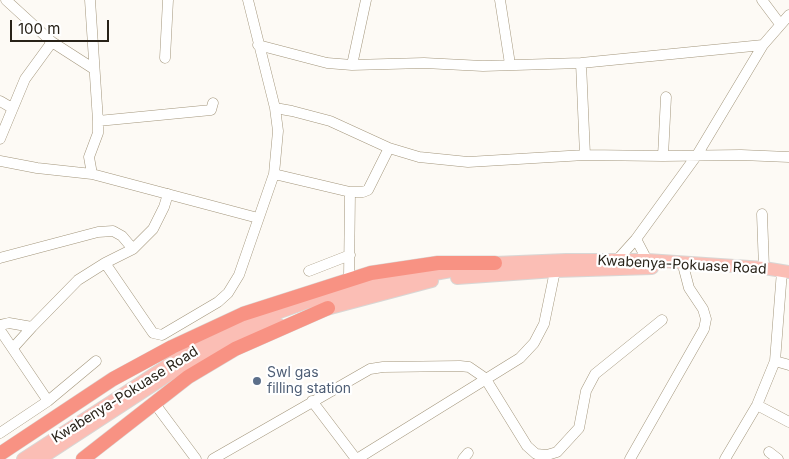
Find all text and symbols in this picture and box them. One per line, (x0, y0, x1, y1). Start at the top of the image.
scale bar (12, 10, 111, 42)
text: 100 m (18, 19, 60, 38)
street label: Kwabenya-Pokuase Road (597, 252, 767, 278)
street label: Kwabenya-Pokuase Road (49, 343, 201, 447)
place label: Swl gas filling station (267, 365, 351, 398)
marker: Swl gas filling station (251, 375, 263, 387)

